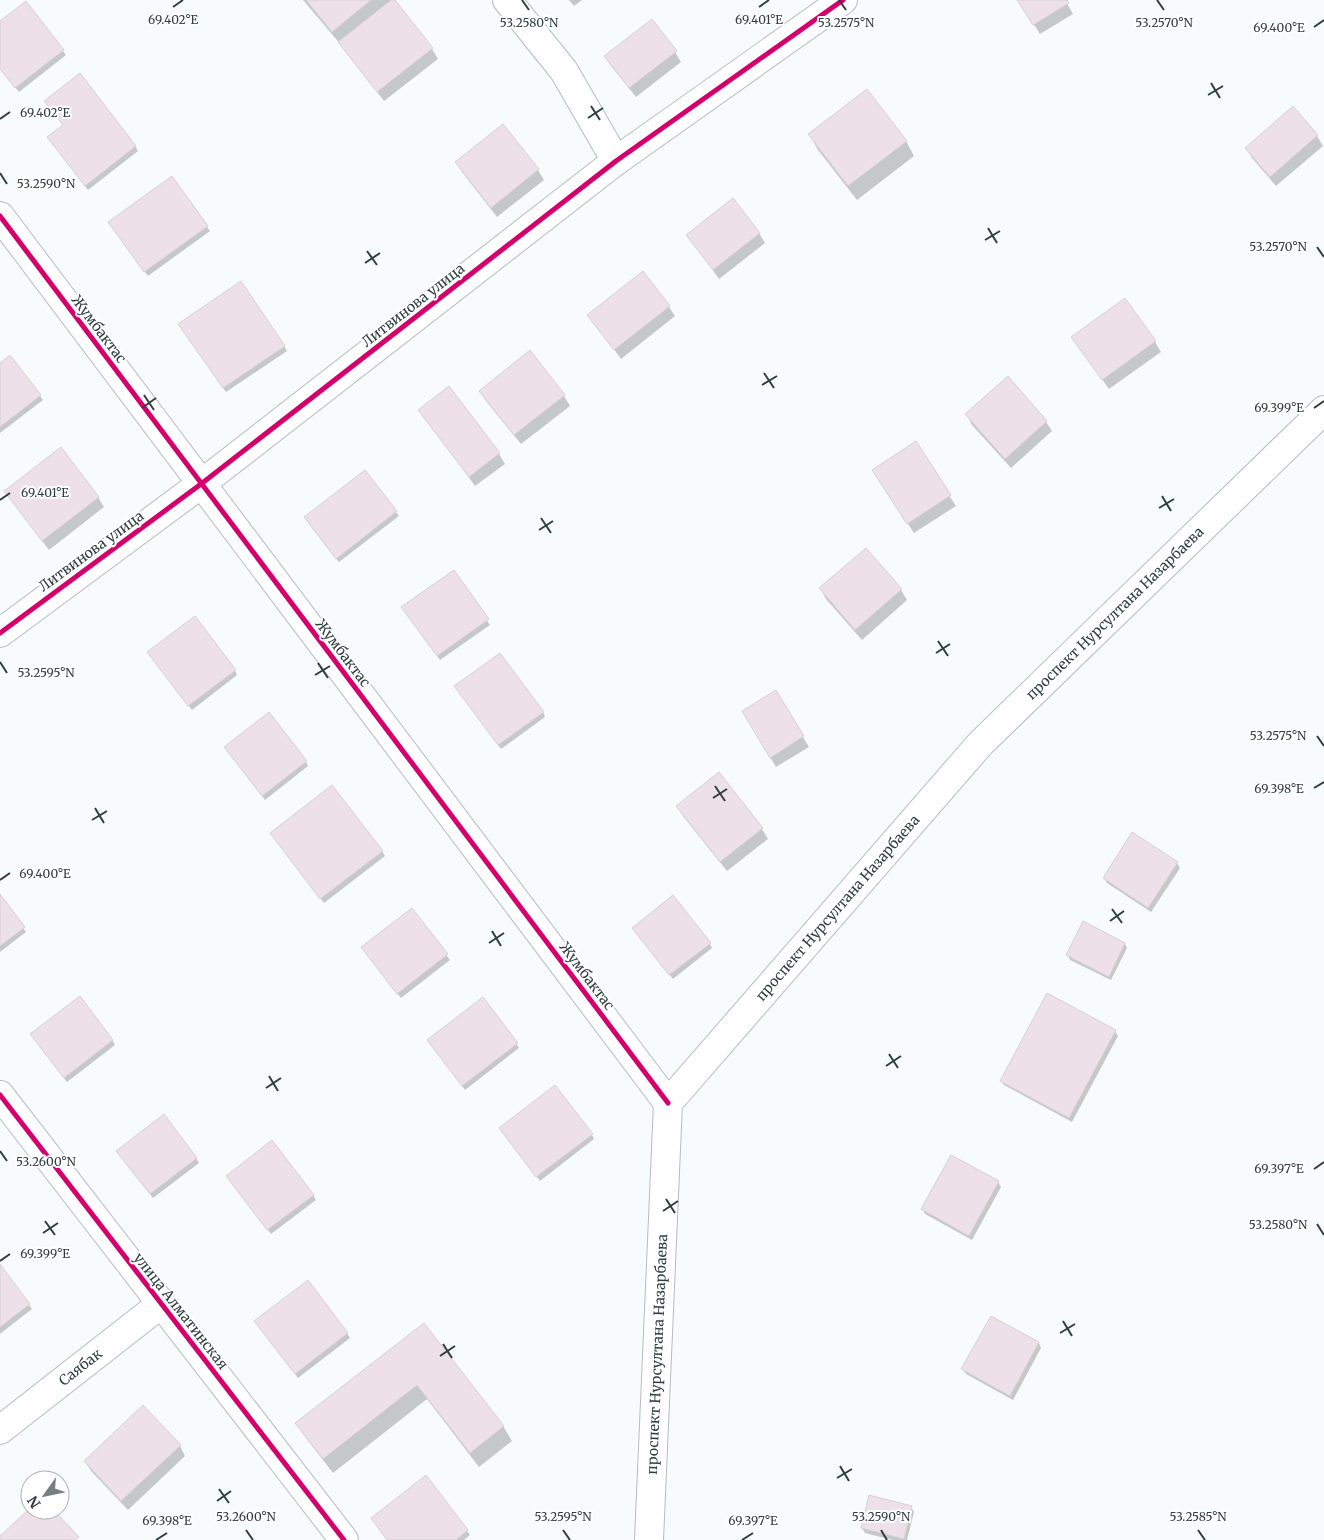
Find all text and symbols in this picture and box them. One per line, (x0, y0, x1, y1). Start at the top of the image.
text: 69.402°E (148, 12, 198, 27)
text: 69.401°E (735, 12, 783, 27)
text: 53.2580°N (500, 15, 559, 30)
text: 53.2575°N (818, 15, 875, 30)
text: 53.2570°N (1135, 15, 1194, 30)
text: 69.400°E (1253, 20, 1305, 35)
text: 69.402°E (20, 105, 70, 120)
text: 53.2590°N (17, 176, 76, 191)
text: 53.2570°N (1249, 239, 1308, 254)
street label: Литвинова улица (358, 259, 468, 351)
street label: Жумбактас (68, 291, 130, 367)
text: 69.399°E (1254, 400, 1304, 415)
text: 69.401°E (21, 485, 69, 500)
street label: Литвинова улица (35, 507, 147, 595)
street label: проспект Нурсултана Назарбаева (1022, 522, 1208, 703)
street label: Жумбактас (312, 615, 374, 691)
text: 53.2595°N (17, 665, 75, 680)
text: 53.2575°N (1250, 728, 1307, 743)
text: 69.398°E (1254, 781, 1304, 796)
street label: проспект Нурсултана Назарбаева (752, 811, 924, 1005)
text: 69.400°E (19, 866, 71, 881)
street label: Жумбактас (556, 938, 618, 1014)
text: 53.2600°N (16, 1154, 77, 1169)
text: 69.397°E (1254, 1161, 1304, 1176)
text: 53.2580°N (1249, 1217, 1308, 1232)
street label: проспект Нурсултана Назарбаева (643, 1233, 671, 1475)
text: 69.399°E (20, 1246, 70, 1261)
street label: улица Алматинская (130, 1249, 232, 1373)
street label: Саябак (55, 1345, 106, 1390)
north arrow (20, 1470, 70, 1520)
text: N (24, 1493, 45, 1512)
text: 53.2600°N (216, 1509, 277, 1524)
text: 53.2595°N (534, 1509, 592, 1524)
text: 53.2590°N (852, 1509, 911, 1524)
text: 53.2585°N (1169, 1509, 1227, 1524)
text: 69.398°E (142, 1513, 192, 1528)
text: 69.397°E (728, 1513, 778, 1528)

